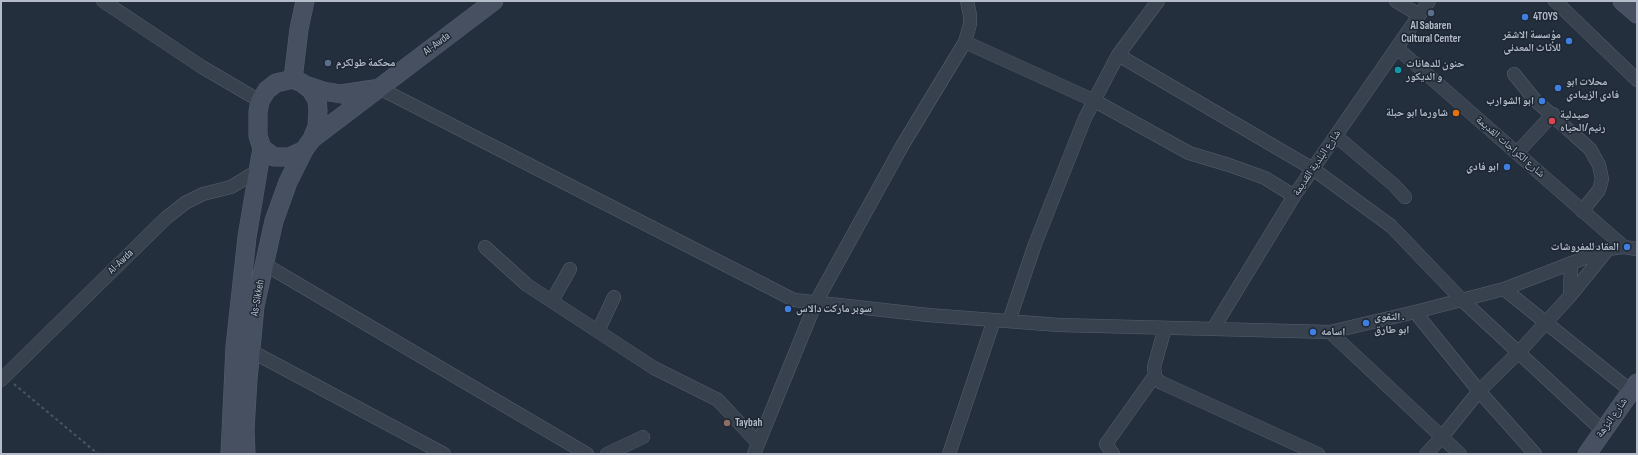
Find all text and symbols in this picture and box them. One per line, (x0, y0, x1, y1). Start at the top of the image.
marker: Al Sabaren Cultural Center (1426, 8, 1436, 18)
place label: 4TOYS (1533, 10, 1558, 24)
marker: 4TOYS (1520, 12, 1530, 22)
place label: Al Sabaren Cultural Center (1401, 19, 1461, 45)
place label: مؤسسة الاشقر للأثاث المعدني (1503, 28, 1561, 54)
street label: Al-Awda (421, 30, 453, 58)
marker: مؤسسة الاشقر للأثاث المعدني (1564, 36, 1574, 46)
place label: محكمة طولكرم (336, 56, 395, 70)
place label: حنون للدهانات و الديكور (1406, 57, 1464, 83)
marker: محكمة طولكرم (323, 58, 333, 68)
marker: حنون للدهانات و الديكور (1393, 65, 1403, 75)
place label: محلات ابو فادي الزيبادي (1566, 75, 1619, 101)
marker: محلات ابو فادي الزيبادي (1553, 83, 1563, 93)
place label: ابو الشوارب (1486, 94, 1534, 108)
marker: ابو الشوارب (1537, 96, 1547, 106)
place label: شاورما ابو حبلة (1386, 106, 1448, 120)
marker: شاورما ابو حبلة (1451, 108, 1461, 118)
place label: صيدلية رنيم/الحياه (1560, 108, 1605, 134)
street label: شارع الكراجات القديمة (1473, 113, 1547, 181)
marker: صيدلية رنيم/الحياه (1547, 116, 1557, 126)
street label: شارع البلدية القديمة (1290, 127, 1344, 199)
place label: ابو فادي (1466, 160, 1499, 174)
marker: ابو فادي (1502, 162, 1512, 172)
place label: العقاد للمفروشات (1551, 240, 1619, 254)
marker: العقاد للمفروشات (1622, 242, 1632, 252)
street label: Al-Awda (106, 247, 136, 277)
street label: As-Sikkeh (248, 279, 268, 317)
place label: سوبر ماركت دالاس (796, 302, 872, 316)
marker: سوبر ماركت دالاس (783, 304, 793, 314)
place label: التقوى . ابو طارق (1374, 310, 1409, 336)
marker: التقوى . ابو طارق (1361, 318, 1371, 328)
place label: اسامه (1321, 325, 1345, 339)
marker: اسامه (1308, 327, 1318, 337)
street label: شارع النزهة (1593, 395, 1631, 441)
place label: Taybah (735, 416, 762, 430)
marker: Taybah (722, 418, 732, 428)

